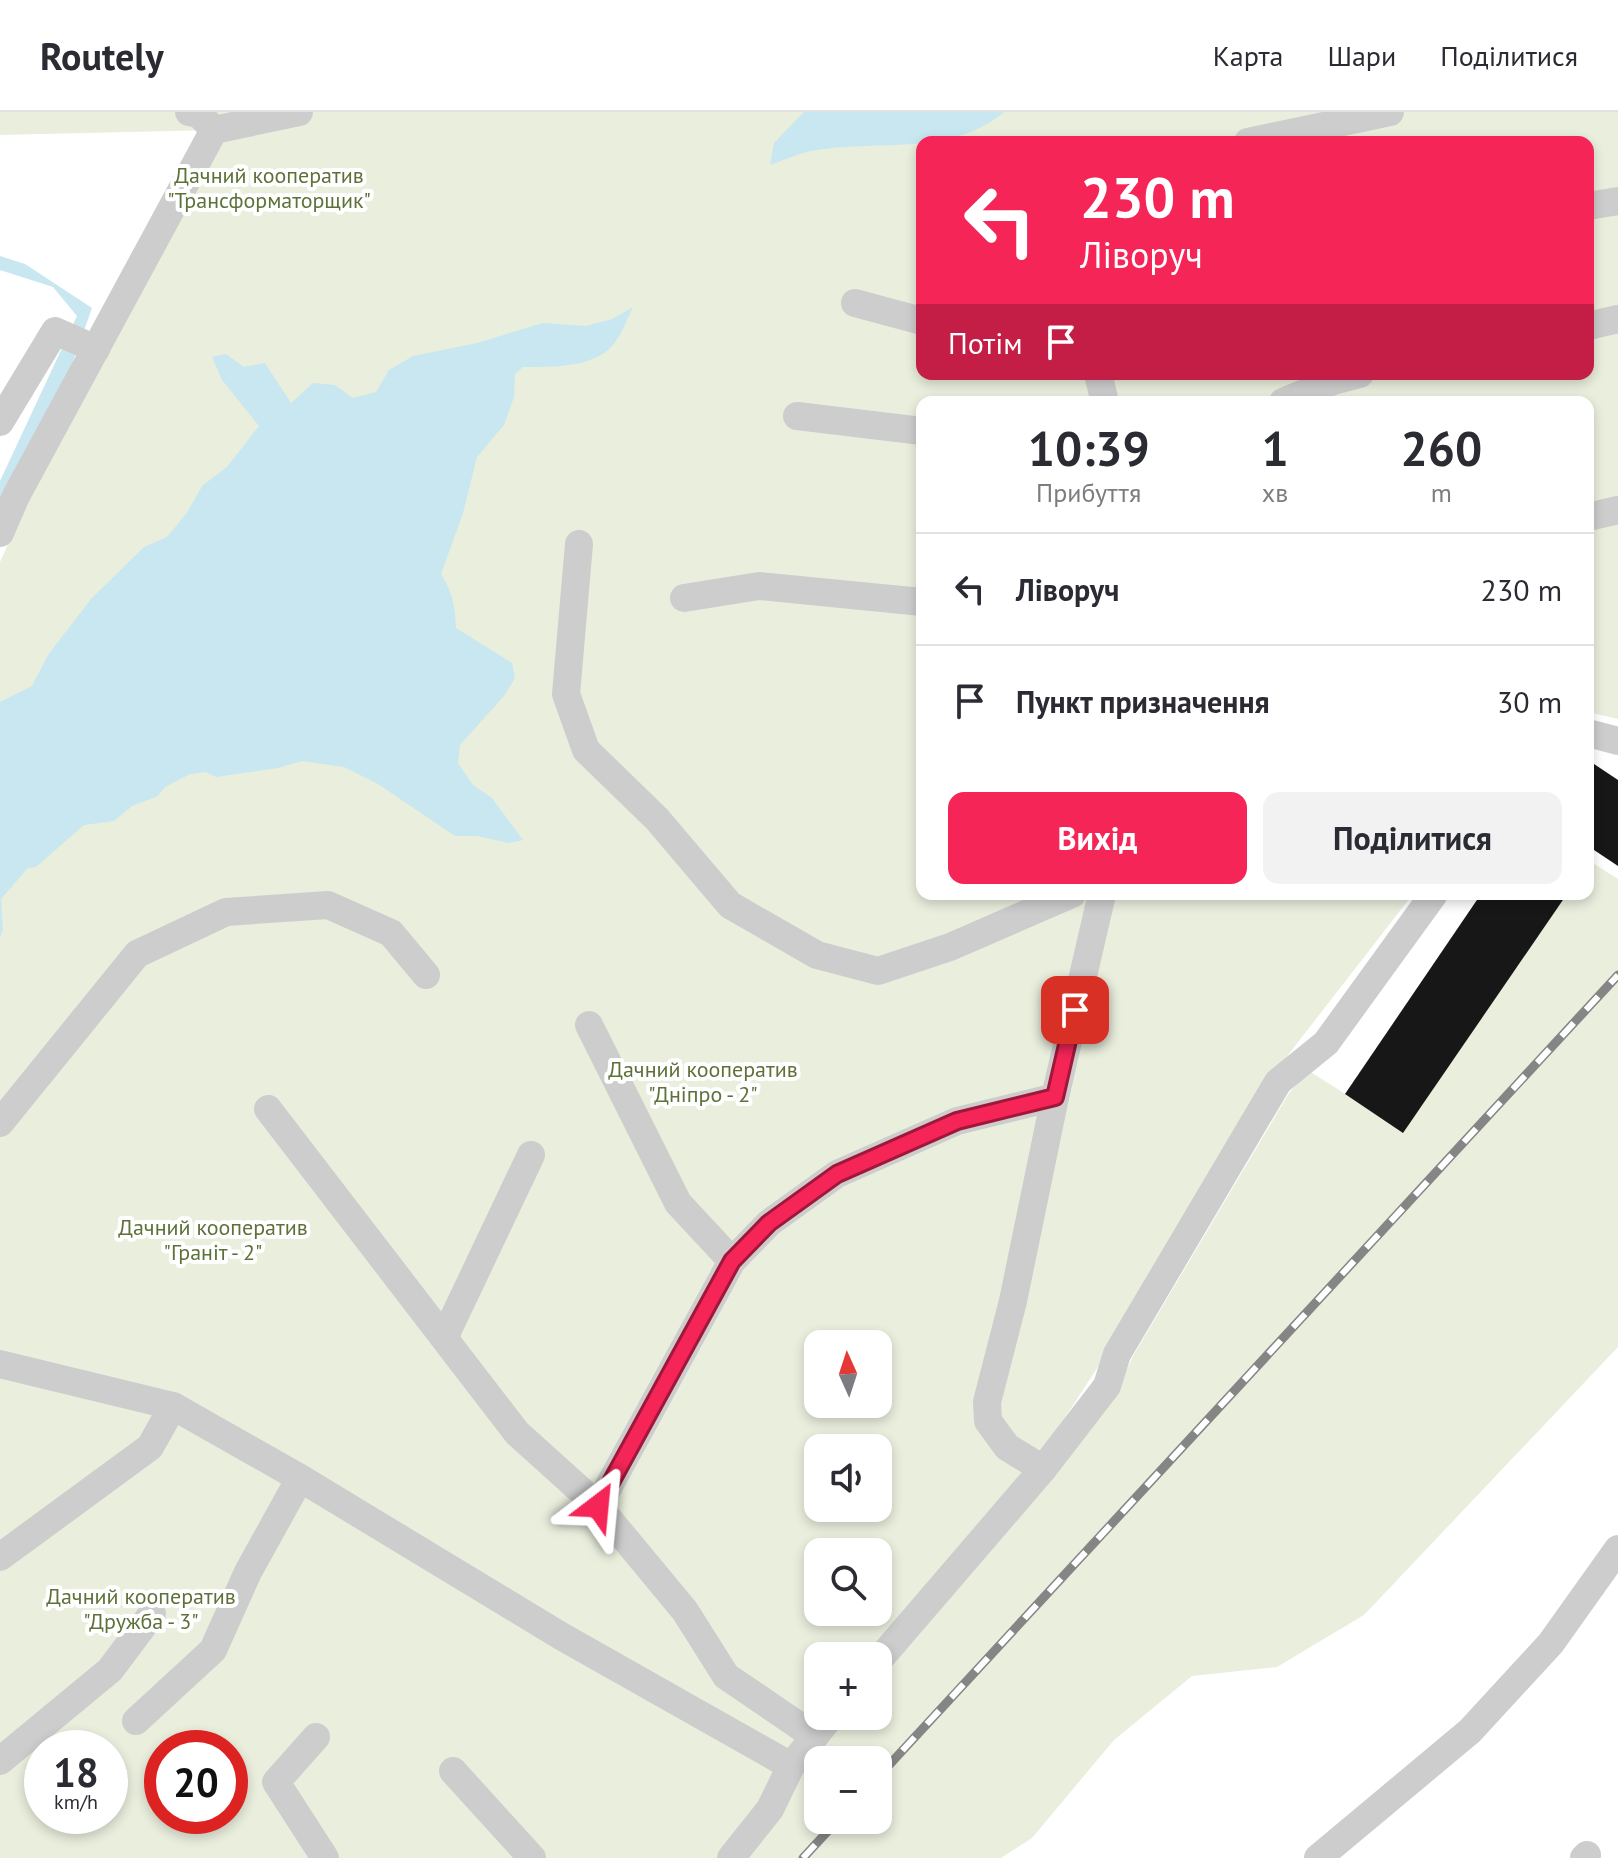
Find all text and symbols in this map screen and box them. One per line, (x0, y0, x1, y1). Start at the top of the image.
text: Routely (40, 31, 164, 80)
text: Карта (1213, 37, 1283, 74)
text: Шари (1327, 37, 1396, 74)
text: Поділитися (1440, 37, 1578, 74)
park label: Дачний кооператив "Трансформаторщик" (167, 161, 371, 214)
text: 230 m (1080, 161, 1235, 233)
icon: left (948, 168, 1052, 272)
text: Ліворуч (1080, 231, 1203, 278)
icon: arrive (1039, 320, 1083, 364)
text: Потім (948, 323, 1023, 362)
text: 10:39 (1028, 417, 1150, 479)
text: 1 (1261, 417, 1289, 479)
text: 260 (1400, 417, 1482, 479)
text: Прибуття (1036, 476, 1141, 509)
text: хв (1262, 476, 1288, 509)
text: m (1431, 476, 1452, 509)
icon: left (948, 567, 992, 611)
text: Ліворуч (1016, 570, 1119, 609)
text: 230 m (1481, 570, 1562, 609)
icon: arrive (948, 679, 992, 723)
text: Пункт призначення (1016, 682, 1270, 721)
text: 30 m (1497, 682, 1562, 721)
button: Вихід (948, 792, 1247, 884)
button: Поділитися (1263, 792, 1562, 884)
pin (1041, 976, 1109, 1044)
icon: arrive (1053, 988, 1097, 1032)
park label: Дачний кооператив "Дніпро - 2" (608, 1055, 798, 1108)
park label: Дачний кооператив "Граніт - 2" (118, 1213, 308, 1266)
north arrow (804, 1330, 892, 1418)
map controls (804, 1330, 892, 1834)
button: sound (804, 1434, 892, 1522)
position arrow (556, 1464, 640, 1548)
button: search (804, 1538, 892, 1626)
park label: Дачний кооператив "Дружба - 3" (46, 1582, 236, 1635)
button: + (804, 1642, 892, 1730)
speed limit sign: 20 (144, 1730, 248, 1834)
text: 18 (53, 1746, 99, 1798)
button: − (804, 1746, 892, 1834)
text: km/h (54, 1789, 98, 1815)

